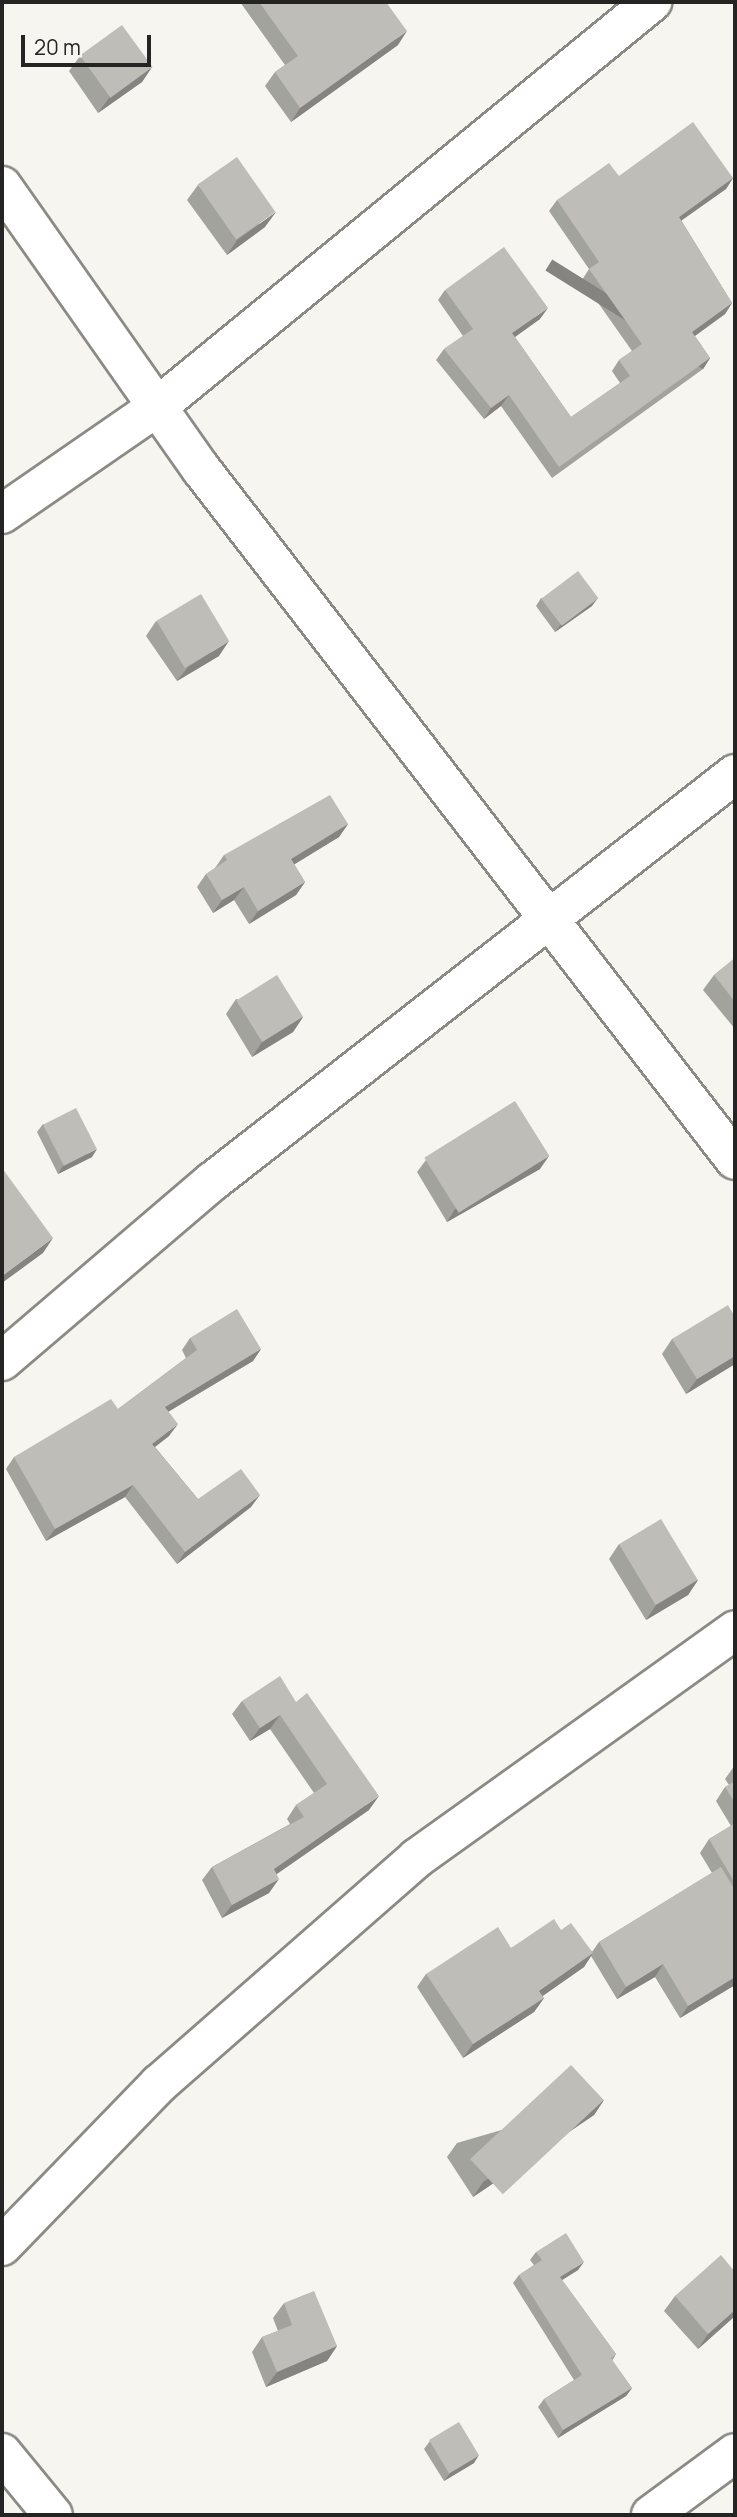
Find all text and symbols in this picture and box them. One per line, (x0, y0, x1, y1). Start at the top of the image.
scale bar (24, 21, 154, 65)
text: 20 m (34, 33, 81, 61)

